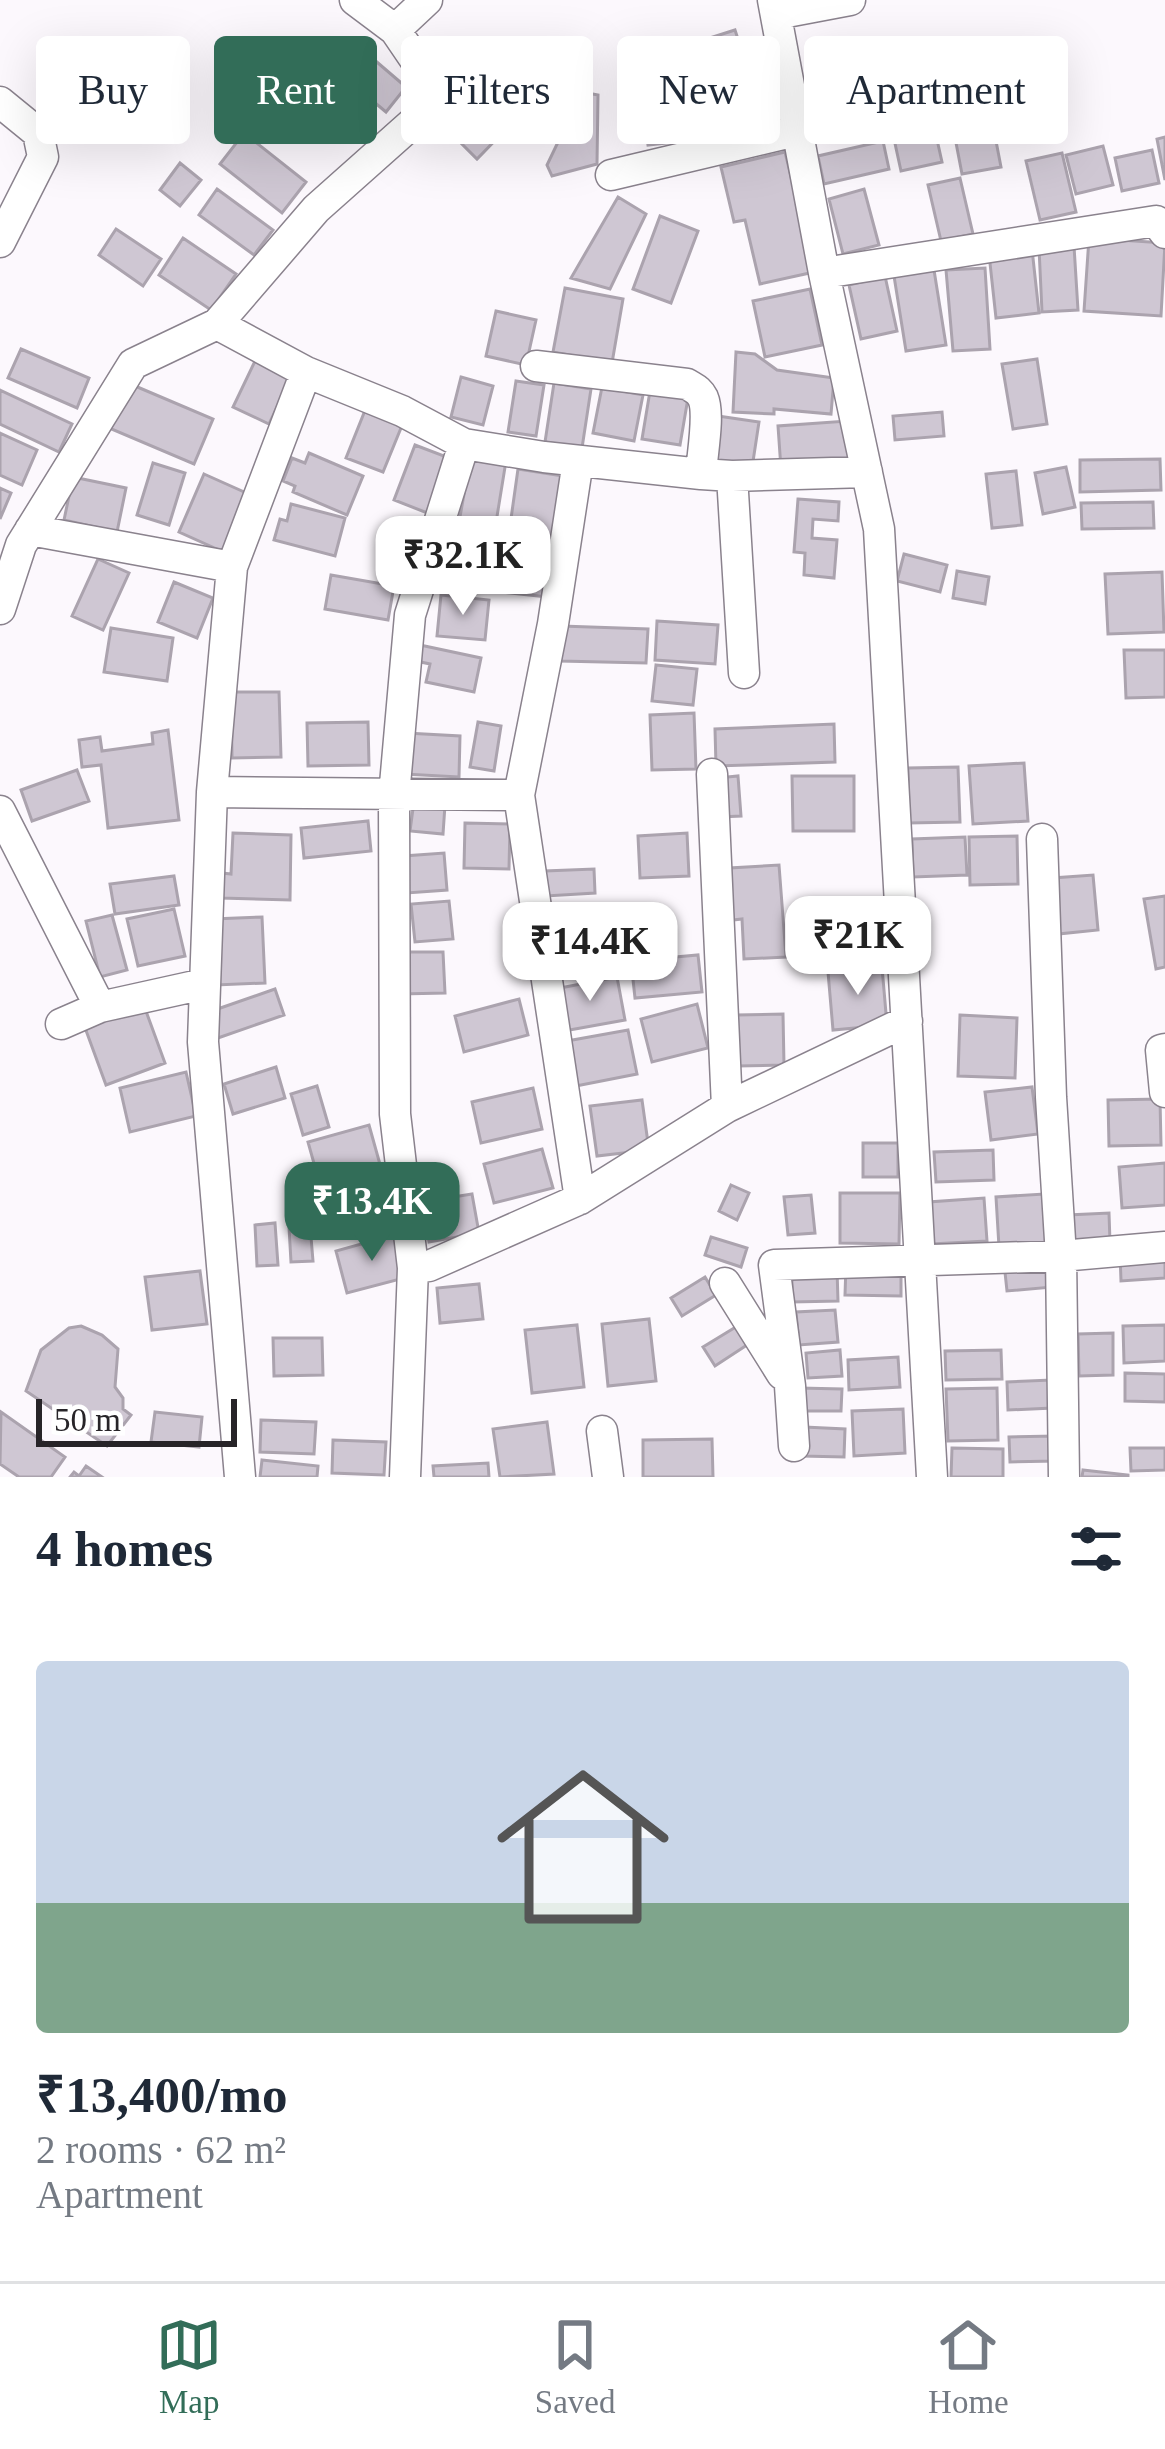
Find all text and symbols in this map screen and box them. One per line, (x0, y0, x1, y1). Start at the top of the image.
chip: Buy (36, 36, 190, 144)
chip: Rent (214, 36, 377, 144)
chip: Filters (401, 36, 593, 144)
chip: New (617, 36, 780, 144)
chip: Apartment (804, 36, 1068, 144)
pin: ₹32.1K (365, 516, 561, 618)
text: ₹32.1K (403, 533, 523, 576)
pin: ₹21K (787, 896, 929, 998)
pin: ₹14.4K (492, 902, 688, 1004)
text: ₹21K (812, 913, 904, 956)
text: ₹14.4K (530, 919, 650, 962)
pin: ₹13.4K (274, 1162, 470, 1264)
text: ₹13.4K (312, 1179, 432, 1222)
scale bar (36, 1393, 237, 1446)
text: 50 m (54, 1402, 121, 1438)
icon: filters (1063, 1516, 1129, 1582)
text: 4 homes (36, 1521, 213, 1577)
icon: home (475, 1739, 691, 1955)
text: ₹13,400/mo (36, 2067, 288, 2123)
text: 2 rooms · 62 m² (36, 2128, 286, 2171)
text: Apartment (36, 2173, 203, 2216)
tab: Map (156, 2312, 222, 2421)
tab: Saved (535, 2312, 616, 2421)
tab: Home (928, 2312, 1009, 2421)

